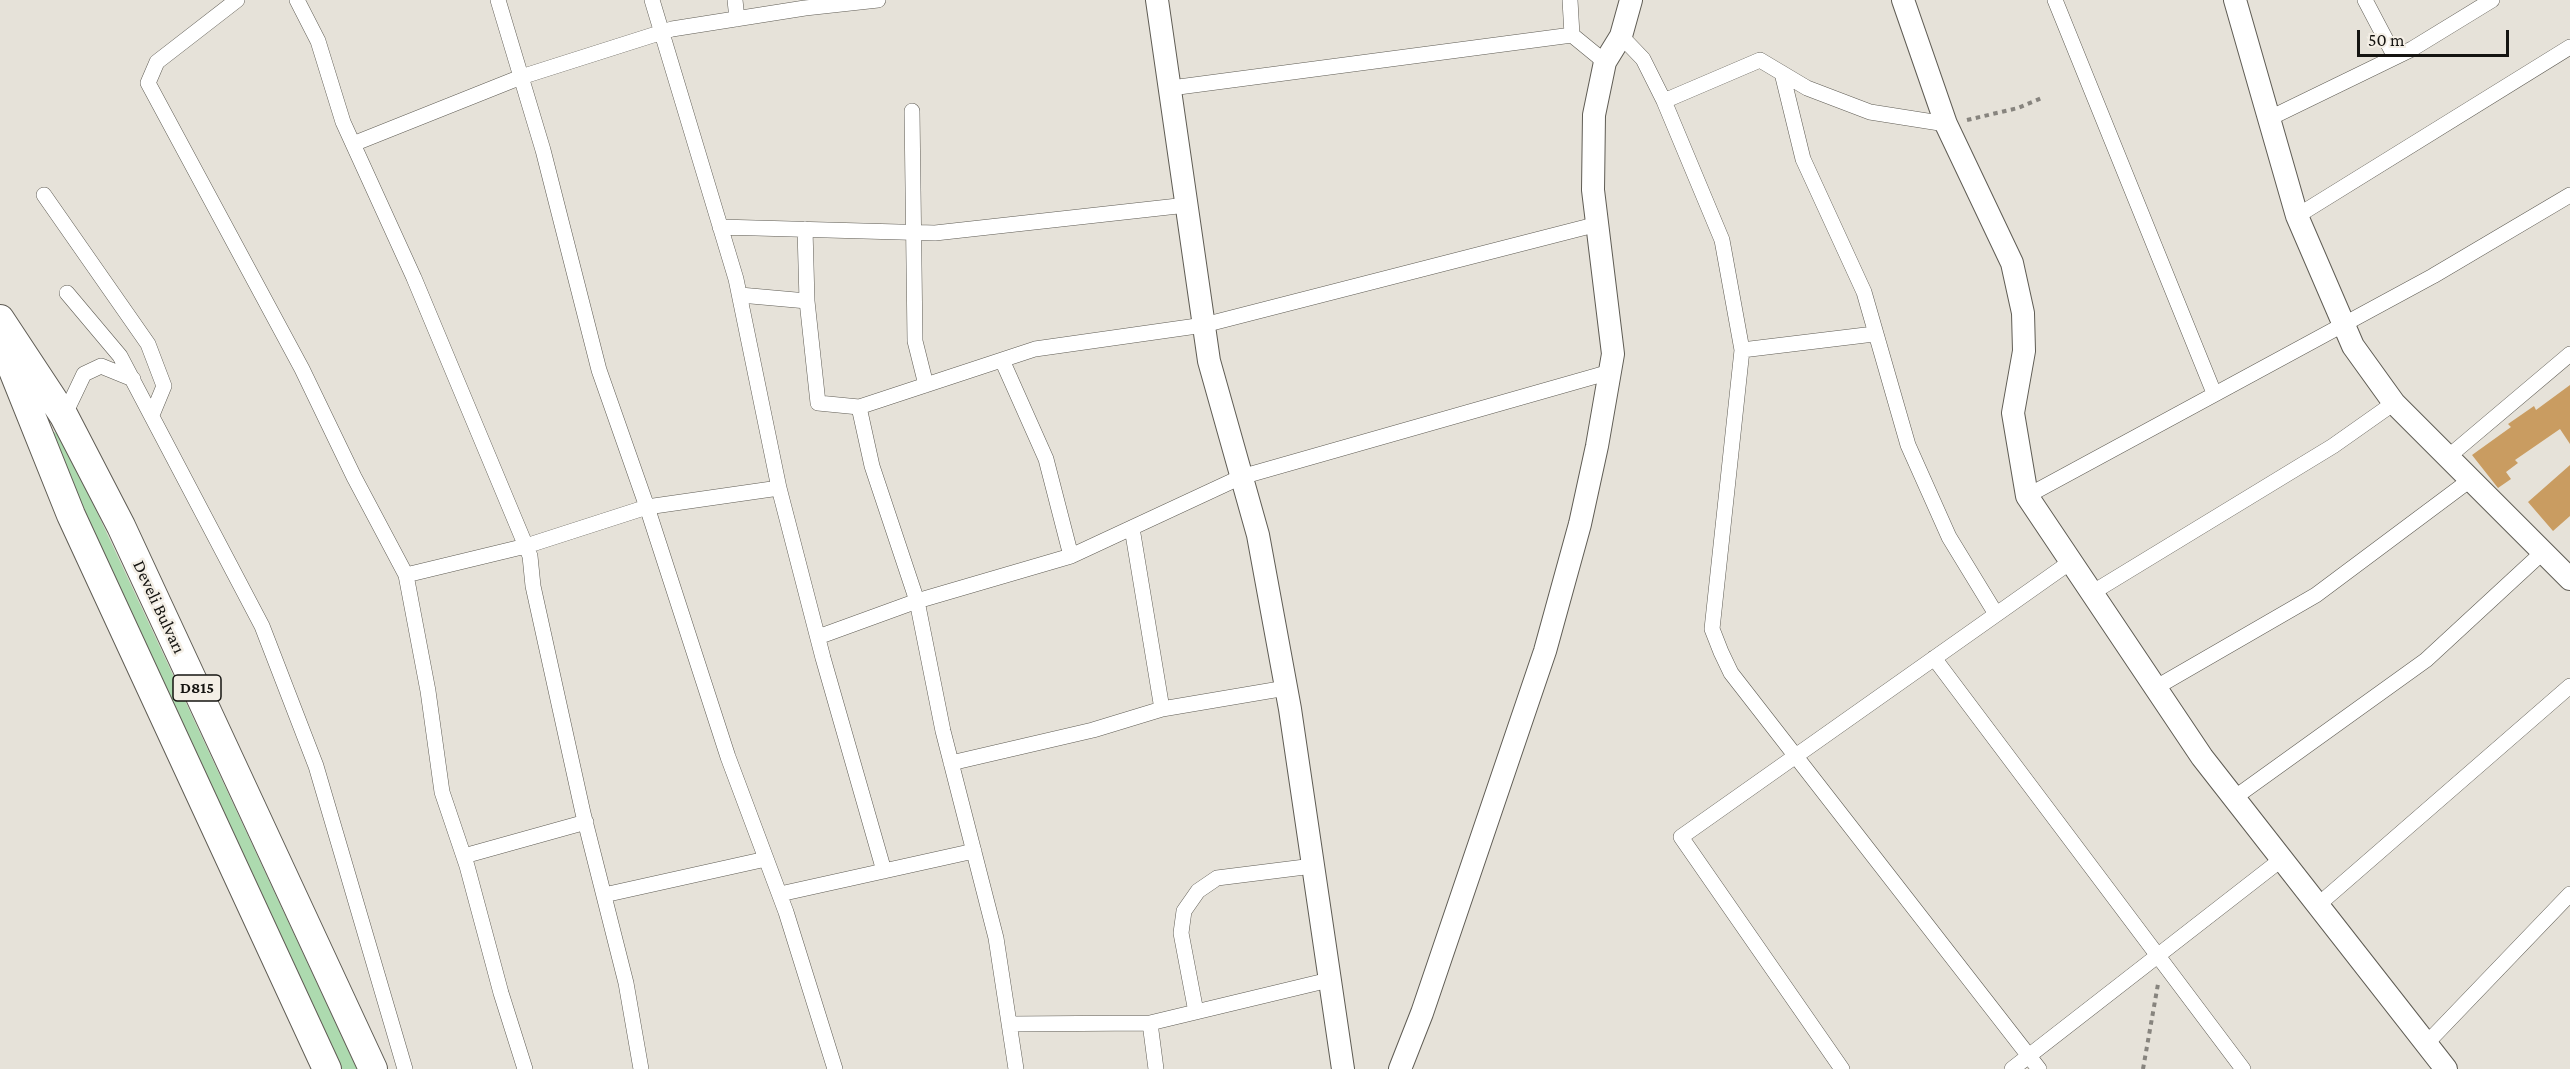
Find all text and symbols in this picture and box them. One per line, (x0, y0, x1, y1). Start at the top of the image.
scale bar (2360, 18, 2512, 56)
text: 50 m (2368, 30, 2405, 50)
street label: Develi Bulvarı (128, 557, 190, 657)
road number: D815 (173, 675, 221, 701)

